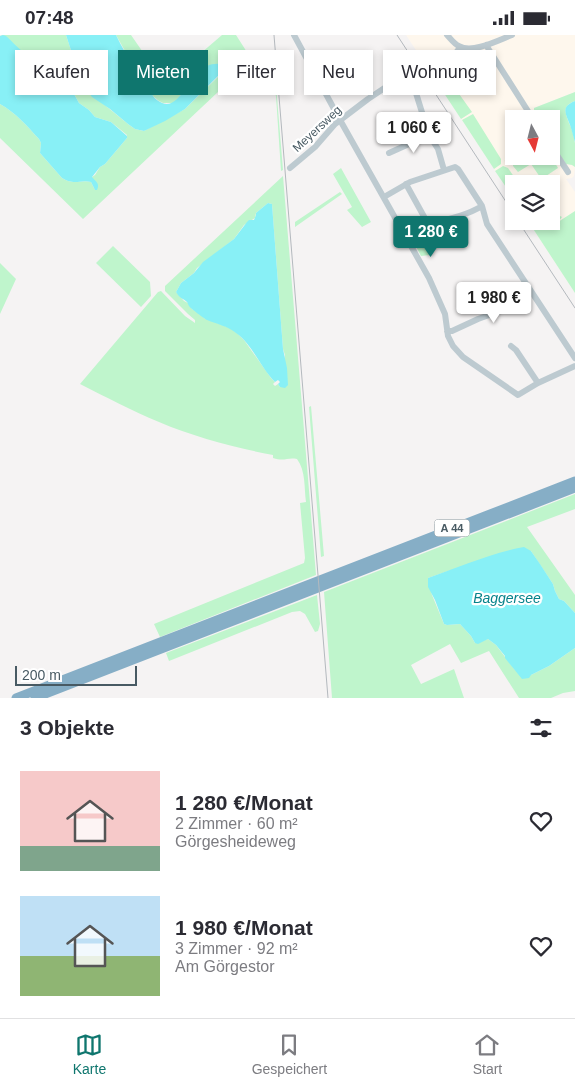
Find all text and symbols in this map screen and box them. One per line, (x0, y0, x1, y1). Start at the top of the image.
text: 07:48 (25, 7, 74, 28)
chip: Kaufen (15, 50, 108, 95)
chip: Mieten (118, 50, 208, 95)
chip: Filter (218, 50, 294, 95)
chip: Neu (304, 50, 373, 95)
chip: Wohnung (383, 50, 496, 95)
street label: Meyersweg (290, 103, 344, 155)
north arrow (505, 110, 560, 165)
map controls (505, 110, 560, 230)
pin: 1 060 € (368, 111, 460, 154)
text: 1 060 € (387, 119, 441, 136)
button: layers (505, 175, 560, 230)
pin: 1 280 € (385, 215, 477, 258)
text: 1 280 € (404, 223, 458, 240)
pin: 1 980 € (448, 281, 540, 324)
text: 1 980 € (467, 289, 521, 306)
road number: A 44 (434, 519, 470, 537)
water label: Baggersee (473, 590, 541, 606)
scale bar (15, 663, 138, 686)
text: 200 m (22, 667, 61, 683)
icon: filters (527, 714, 555, 742)
text: 3 Objekte (20, 716, 115, 739)
icon: home (60, 791, 120, 851)
text: 1 280 €/Monat (175, 791, 313, 814)
icon: heart (527, 807, 555, 835)
text: 2 Zimmer · 60 m² (175, 815, 298, 832)
text: Görgesheideweg (175, 833, 296, 850)
icon: home (60, 916, 120, 976)
text: 1 980 €/Monat (175, 916, 313, 939)
icon: heart (527, 932, 555, 960)
text: 3 Zimmer · 92 m² (175, 940, 298, 957)
text: Am Görgestor (175, 958, 275, 975)
tab: Karte (73, 1031, 106, 1077)
tab: Gespeichert (252, 1031, 327, 1077)
tab: Start (473, 1031, 502, 1077)

